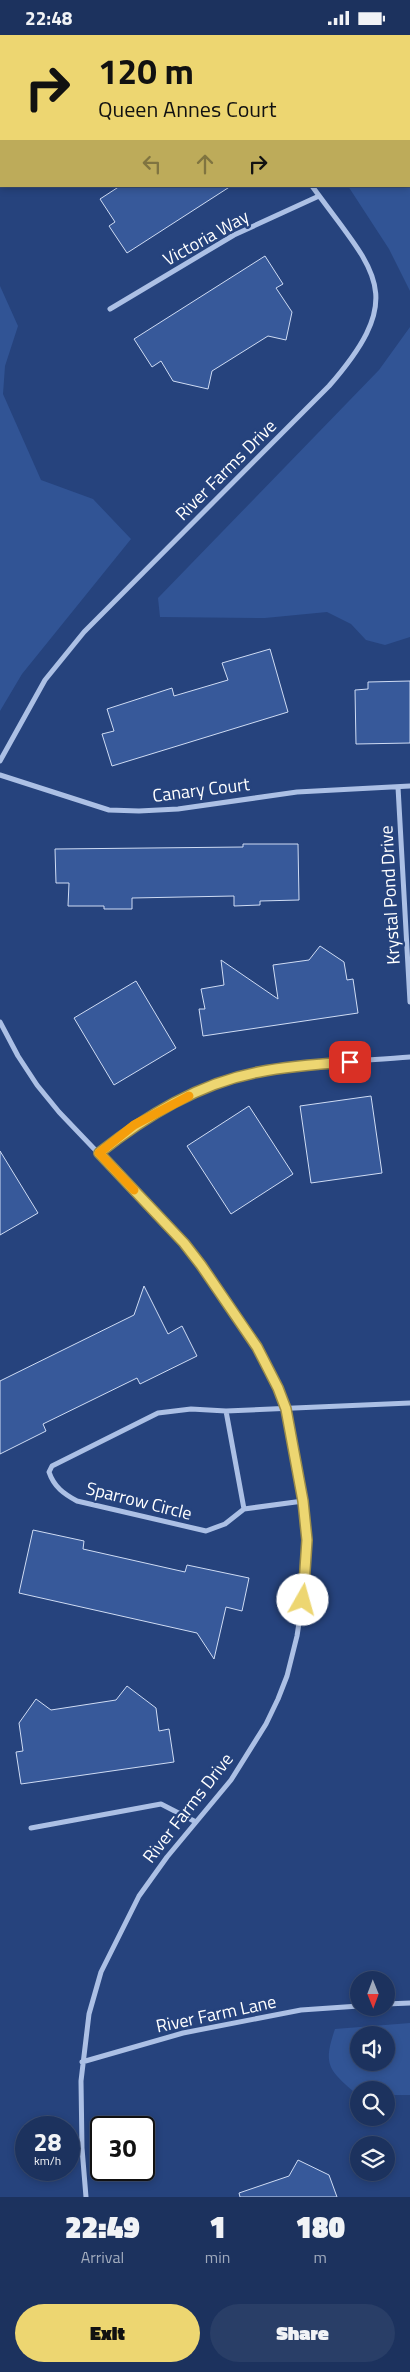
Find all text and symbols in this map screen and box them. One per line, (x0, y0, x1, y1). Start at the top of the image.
text: 22:48 (25, 3, 72, 32)
text: 120 m (98, 44, 194, 98)
icon: right (15, 55, 80, 120)
text: Queen Annes Court (98, 92, 276, 126)
icon: left (138, 150, 166, 178)
icon: ahead (191, 150, 219, 178)
icon: right (244, 150, 272, 178)
street label: Victoria Way (158, 203, 254, 272)
street label: River Farms Drive (169, 413, 282, 526)
street label: Canary Court (151, 770, 252, 809)
street label: Krystal Pond Drive (372, 825, 407, 965)
pin (329, 1041, 371, 1083)
icon: arrive (336, 1048, 364, 1076)
street label: Sparrow Circle (83, 1474, 195, 1527)
position arrow (276, 1573, 328, 1625)
street label: River Farms Drive (136, 1747, 239, 1869)
north arrow (350, 1971, 395, 2016)
map controls (350, 1971, 395, 2181)
street label: River Farm Lane (153, 1988, 279, 2039)
button: sound (350, 2026, 395, 2071)
button: search (350, 2081, 395, 2126)
speed limit sign: 30 (90, 2116, 155, 2181)
text: 28 (33, 2123, 62, 2161)
button: layers (350, 2136, 395, 2181)
text: km/h (34, 2151, 61, 2170)
text: 22:49 (65, 2204, 140, 2250)
text: 1 (209, 2204, 226, 2250)
text: 180 (295, 2204, 345, 2250)
text: Arrival (81, 2245, 124, 2269)
text: min (205, 2245, 230, 2269)
text: m (313, 2245, 327, 2269)
button: Exit (15, 2304, 200, 2362)
button: Share (210, 2304, 395, 2362)

